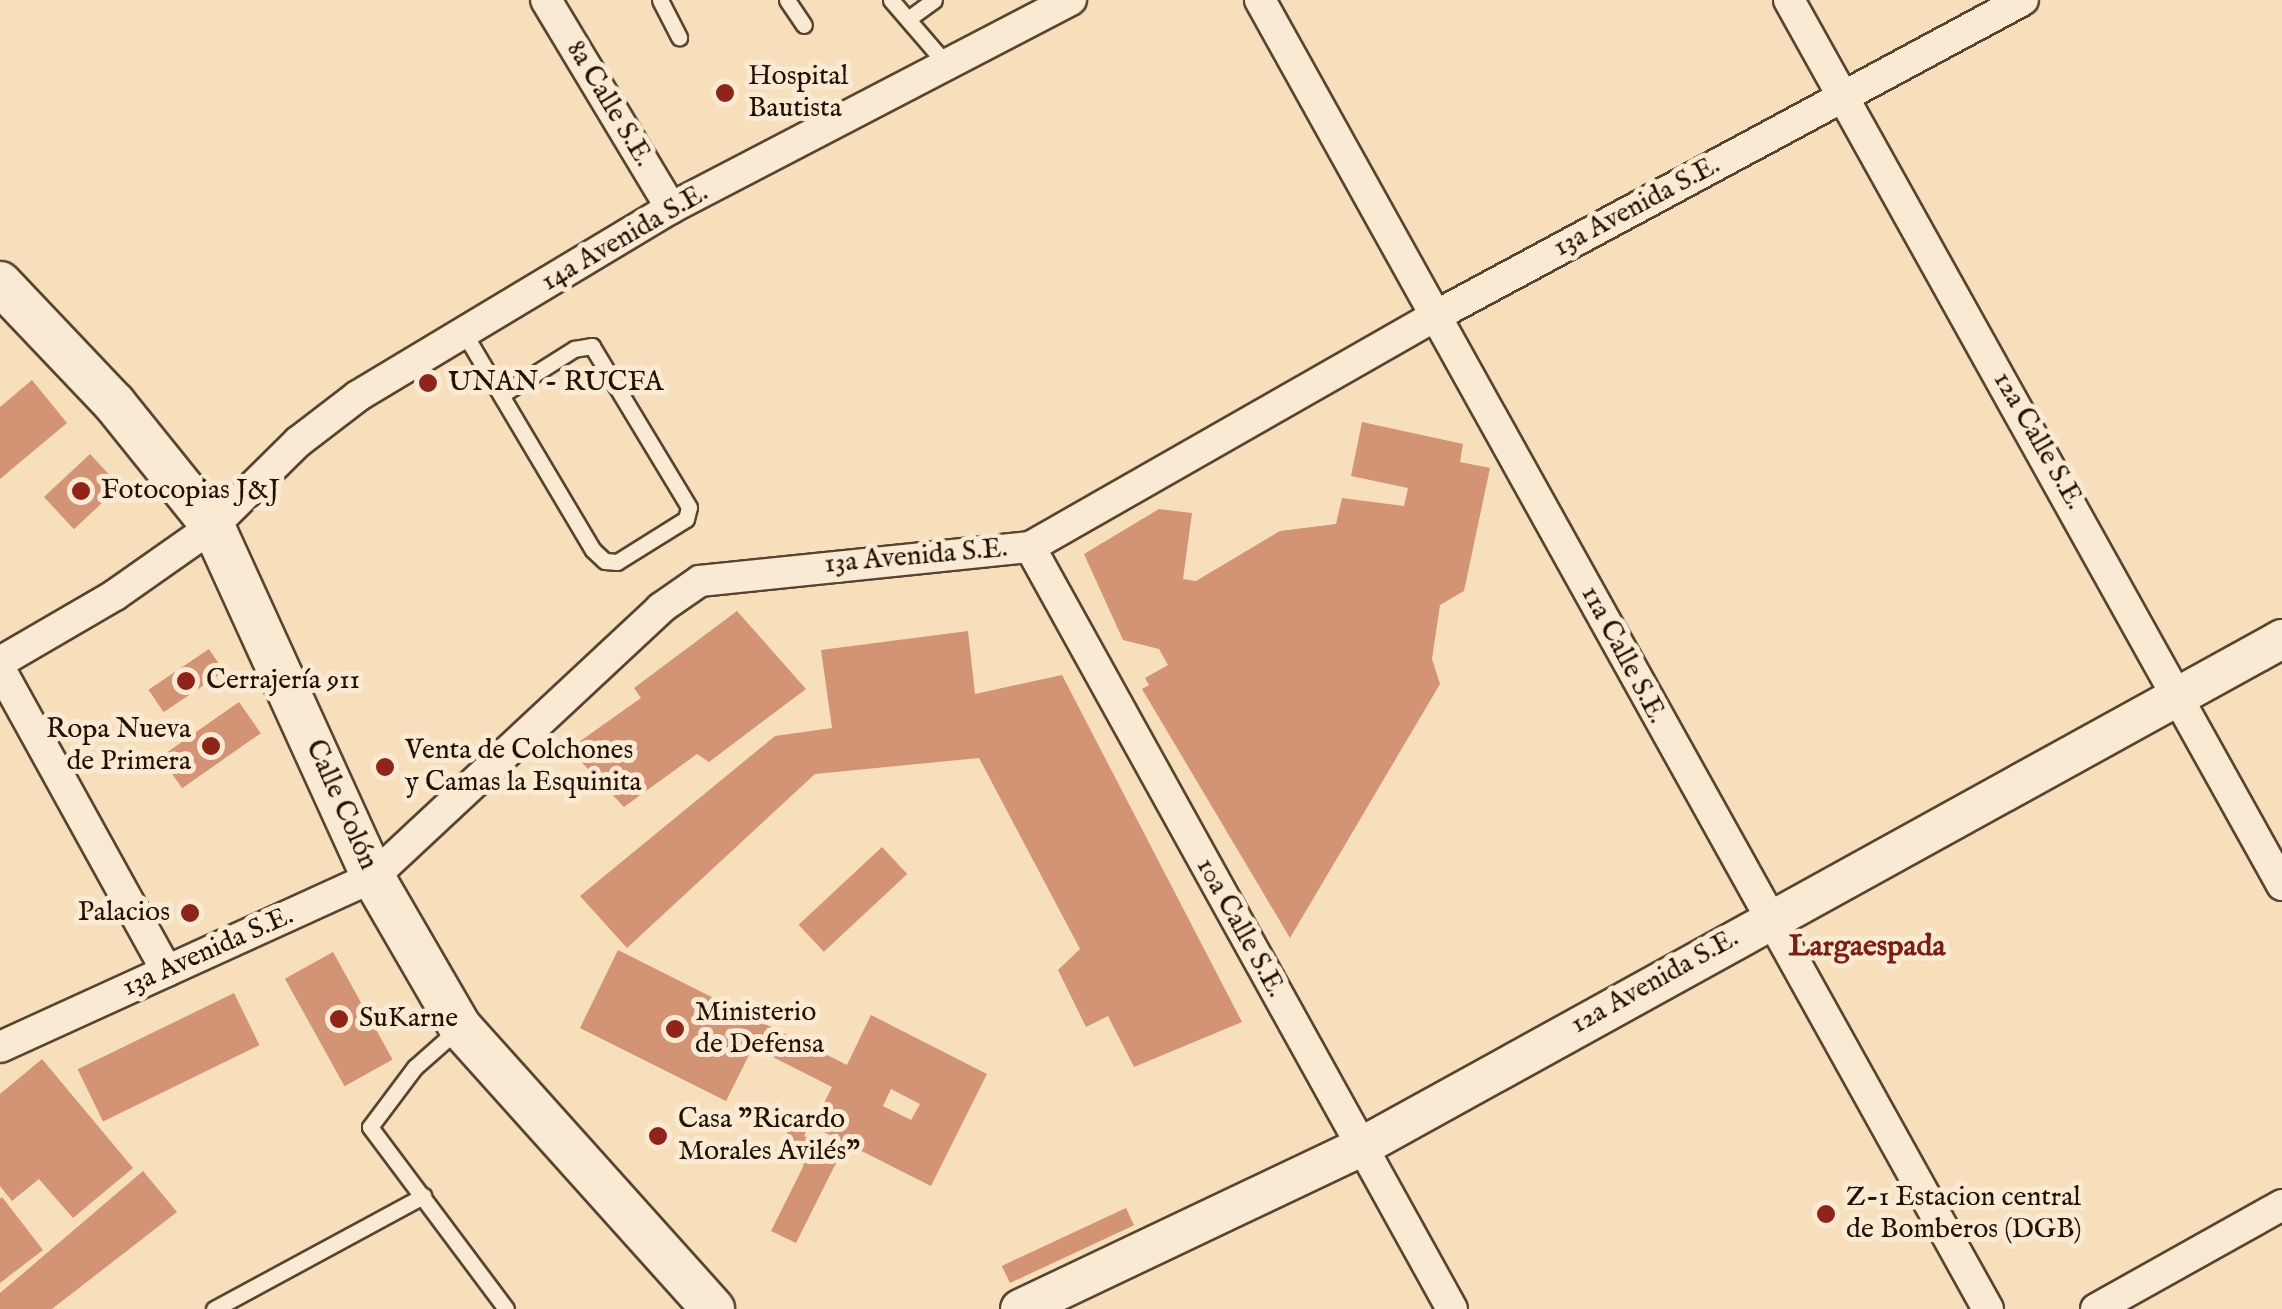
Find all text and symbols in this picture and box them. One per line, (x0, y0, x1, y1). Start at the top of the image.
street label: 8a Calle S.E. (558, 35, 660, 173)
place label: Hospital Bautista (748, 60, 848, 126)
marker: Hospital Bautista (712, 80, 738, 106)
street label: 13a Avenida S.E. (1548, 149, 1726, 265)
street label: 14a Avenida S.E. (536, 177, 714, 299)
place label: UNAN - RUCFA (448, 366, 663, 400)
street label: 12a Calle S.E. (1985, 366, 2091, 516)
marker: UNAN - RUCFA (417, 372, 439, 394)
place label: Fotocopias J&J (101, 474, 280, 508)
marker: Fotocopias J&J (70, 480, 92, 502)
street label: 13a Avenida S.E. (823, 532, 1009, 582)
street label: 11a Calle S.E. (1573, 580, 1673, 730)
place label: Cerrajería 911 (206, 664, 360, 698)
marker: Cerrajería 911 (175, 670, 197, 692)
place label: Ropa Nueva de Primera (46, 713, 191, 779)
place label: Venta de Colchones y Camas la Esquinita (405, 734, 642, 800)
marker: Ropa Nueva de Primera (200, 735, 222, 757)
street label: Calle Colón (297, 735, 385, 875)
marker: Venta de Colchones y Camas la Esquinita (374, 756, 396, 778)
street label: 10a Calle S.E. (1188, 852, 1292, 1004)
place label: Palacios (78, 896, 170, 930)
street label: 13a Avenida S.E. (117, 899, 299, 1005)
marker: Palacios (179, 902, 201, 924)
street label: 12a Avenida S.E. (1565, 922, 1745, 1042)
district label: Largaespada (1788, 929, 1946, 965)
place label: Ministerio de Defensa (695, 996, 824, 1062)
place label: SuKarne (359, 1002, 458, 1036)
marker: SuKarne (328, 1008, 350, 1030)
marker: Ministerio de Defensa (664, 1018, 686, 1040)
place label: Casa "Ricardo Morales Avilés" (678, 1103, 860, 1169)
marker: Casa "Ricardo Morales Avilés" (647, 1125, 669, 1147)
place label: Z-1 Estacion central de Bomberos (DGB) (1846, 1181, 2082, 1247)
marker: Z-1 Estacion central de Bomberos (DGB) (1815, 1203, 1837, 1225)

